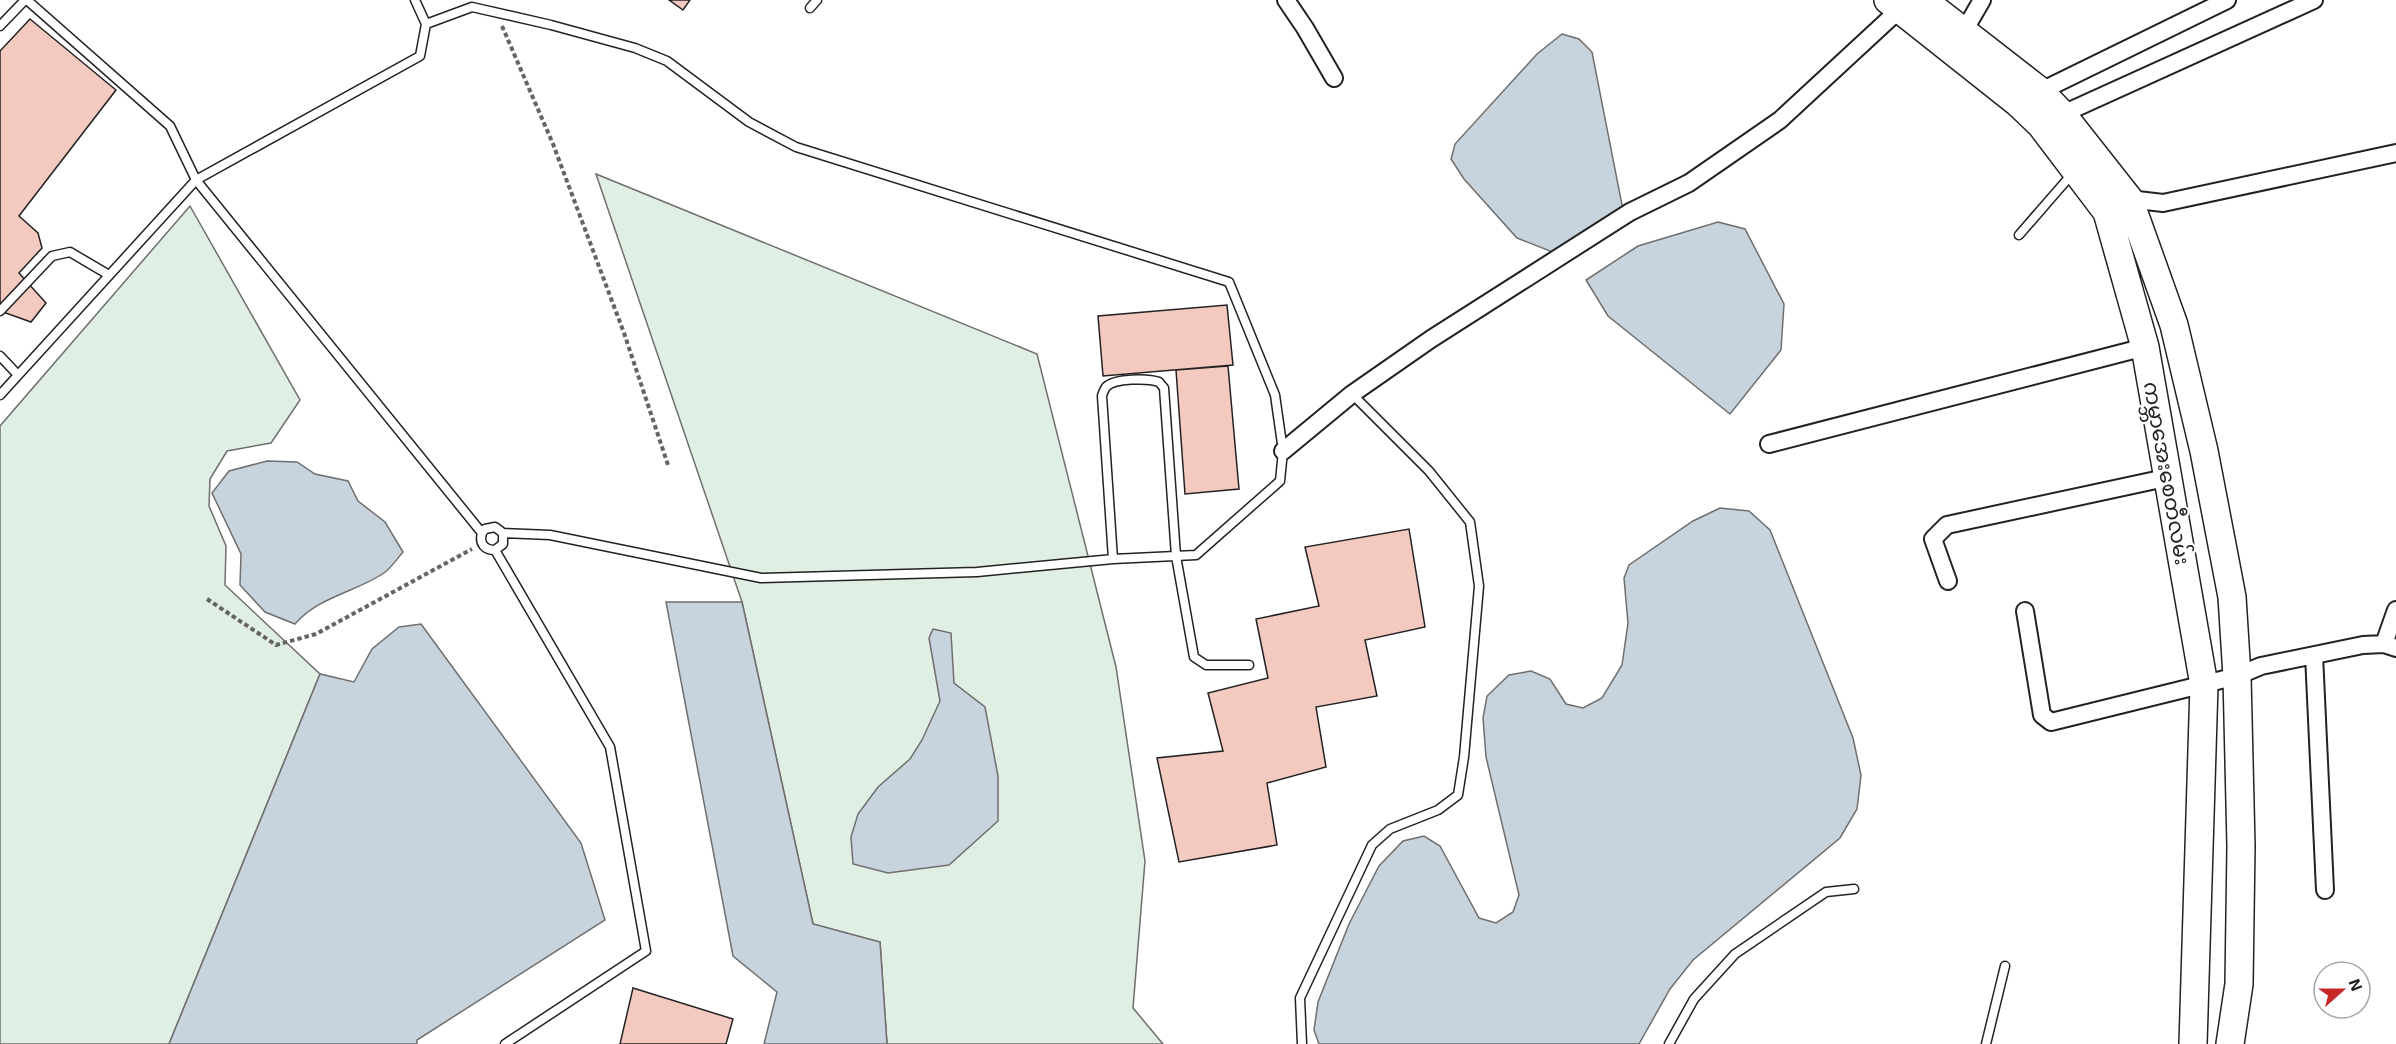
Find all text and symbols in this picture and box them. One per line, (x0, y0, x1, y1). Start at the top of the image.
street label: ကမ္ဘာအေးစေတီလမ်း (2134, 379, 2198, 568)
north arrow (2312, 960, 2372, 1020)
text: N (2346, 976, 2367, 993)

